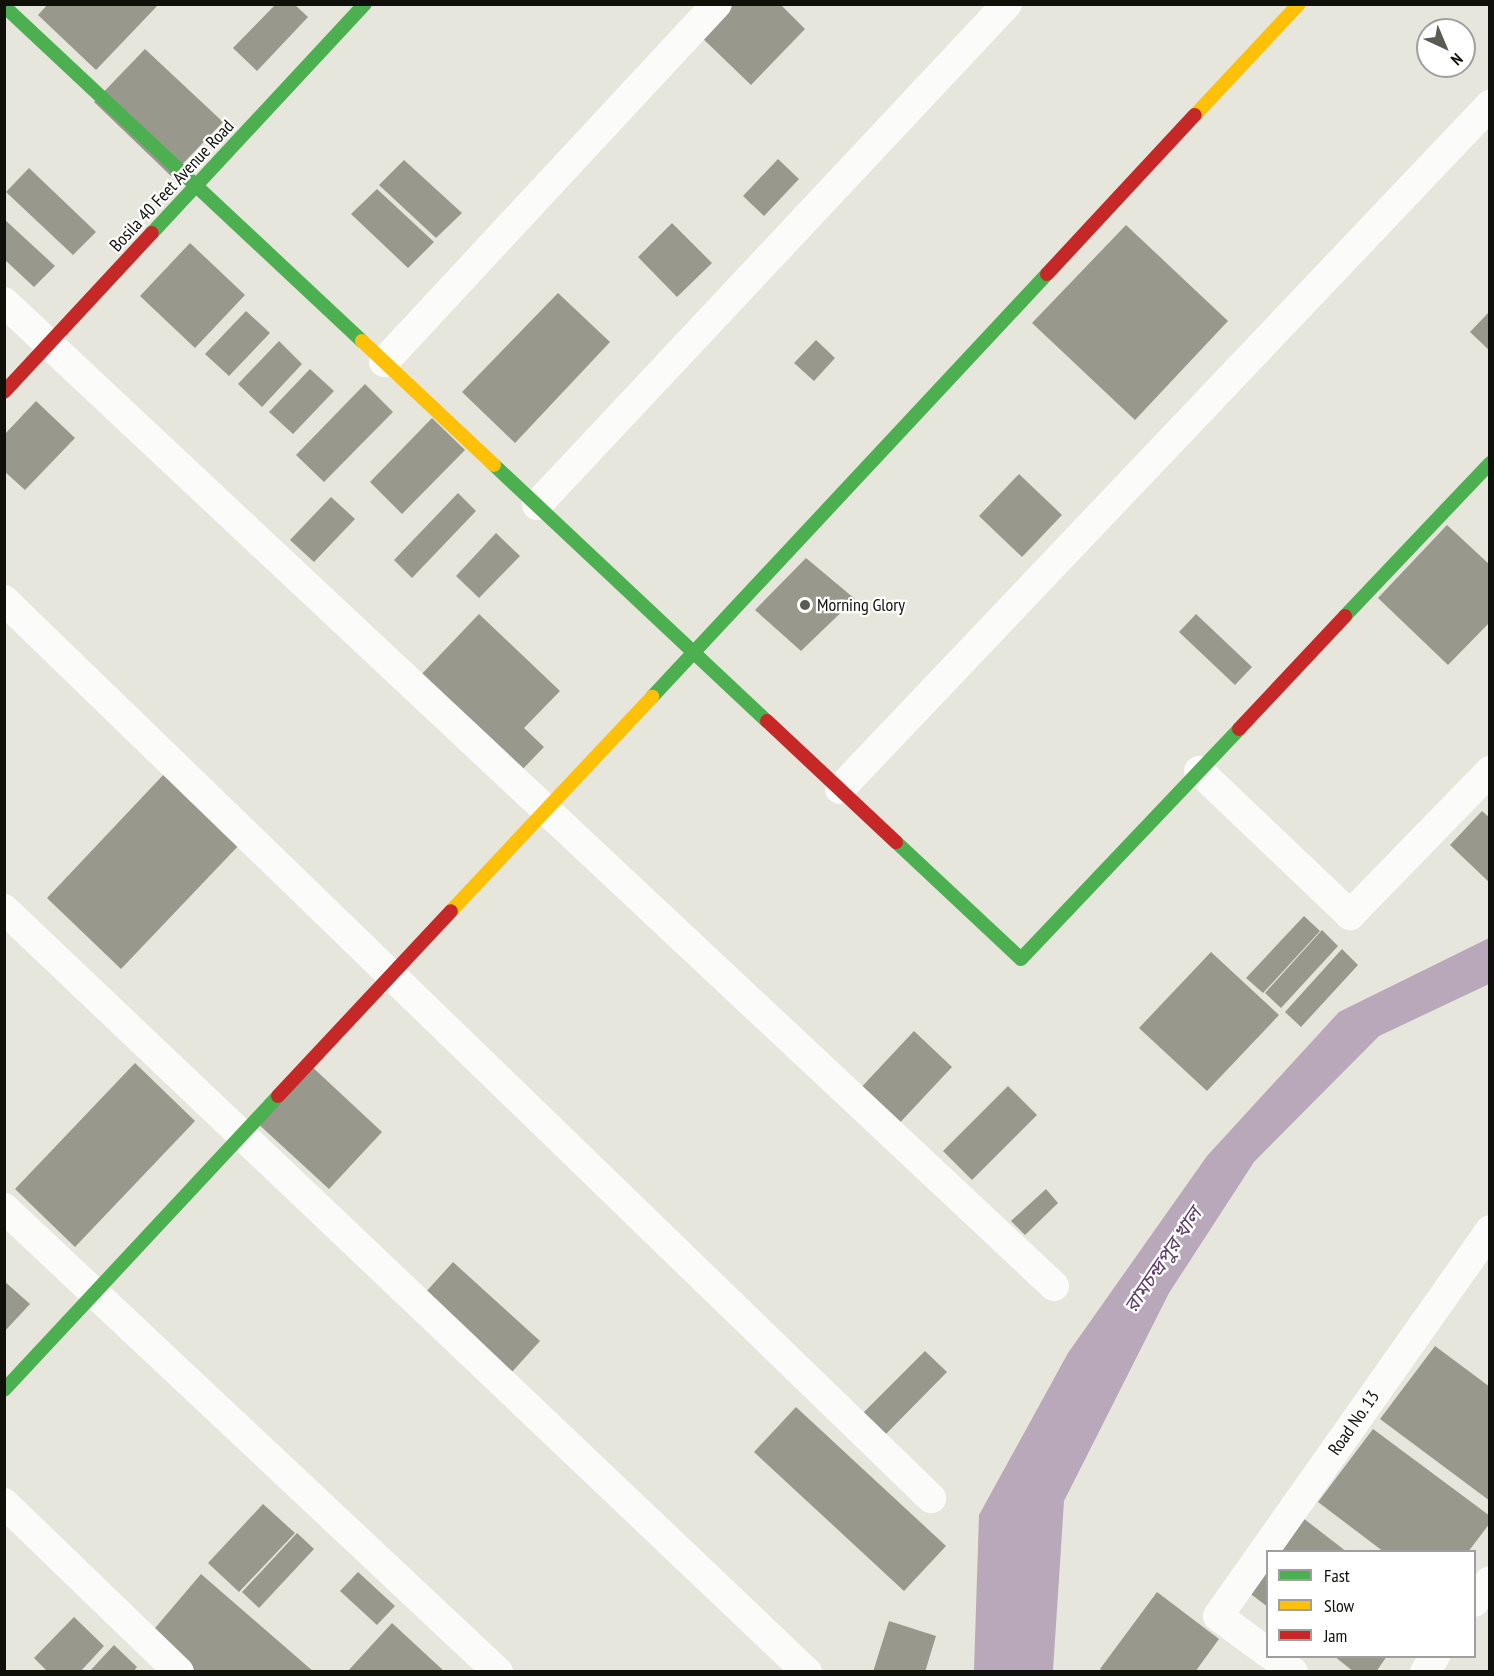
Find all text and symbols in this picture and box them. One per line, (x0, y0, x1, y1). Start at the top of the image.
north arrow (1416, 18, 1476, 78)
text: N (1447, 49, 1467, 70)
street label: Bosila 40 Feet Avenue Road (105, 116, 239, 256)
place label: Morning Glory (817, 594, 905, 616)
marker: Morning Glory (798, 598, 812, 612)
water label: রামচন্দ্রপুর খাল (1119, 1203, 1207, 1317)
street label: Road No. 13 (1324, 1386, 1384, 1460)
legend (1266, 1550, 1476, 1658)
text: Fast (1324, 1564, 1350, 1587)
text: Slow (1324, 1594, 1354, 1617)
text: Jam (1324, 1624, 1347, 1647)

